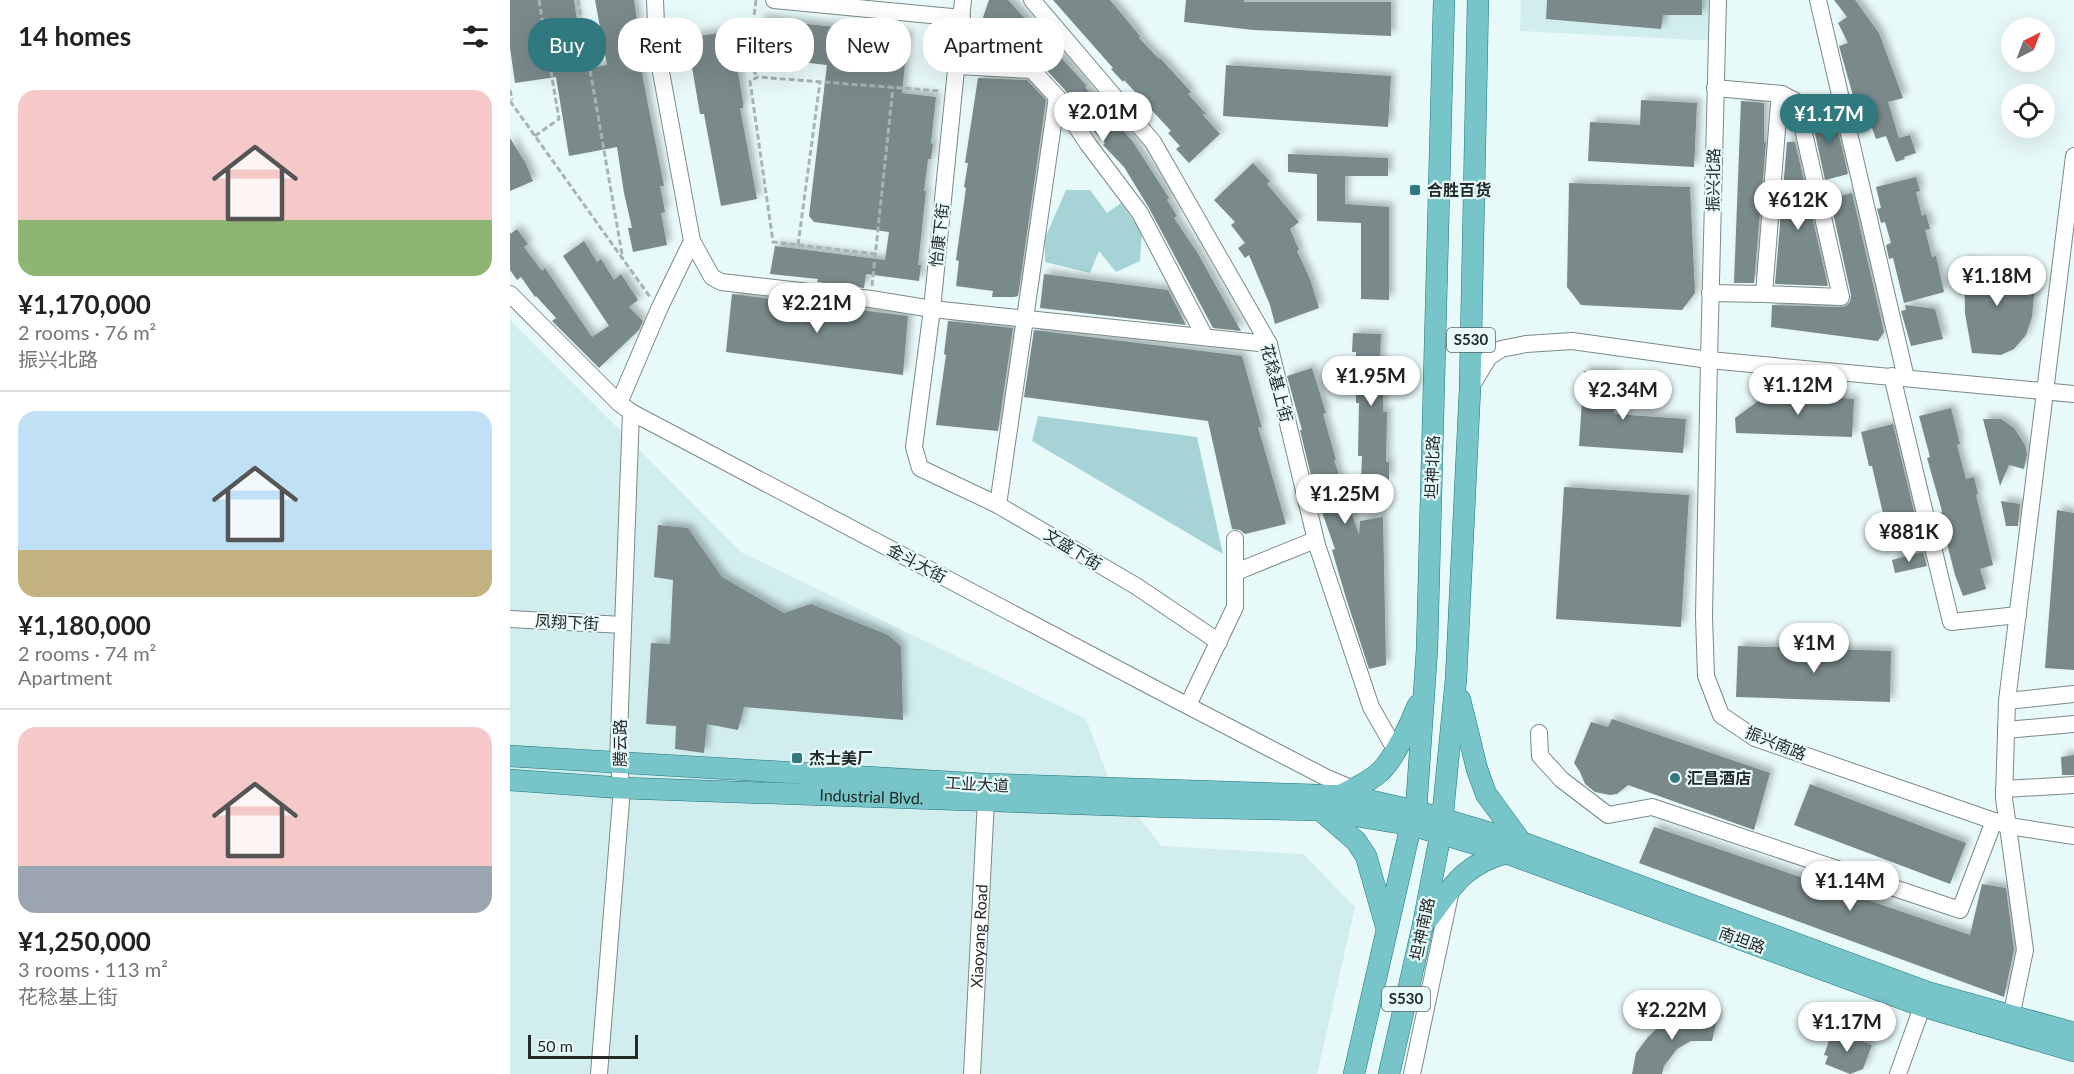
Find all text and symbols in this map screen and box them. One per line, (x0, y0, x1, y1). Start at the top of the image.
chip: Buy (528, 18, 606, 72)
chip: Rent (618, 18, 703, 72)
chip: Filters (715, 18, 814, 72)
chip: New (826, 18, 911, 72)
chip: Apartment (923, 18, 1064, 72)
north arrow (2001, 18, 2055, 72)
map controls (2001, 18, 2055, 138)
text: 14 homes (18, 20, 131, 52)
icon: filters (459, 20, 492, 53)
button: locate (2001, 84, 2055, 138)
pin: ¥2.01M (1054, 92, 1152, 143)
pin: ¥1.17M (1780, 94, 1878, 145)
text: ¥2.01M (1068, 99, 1138, 123)
text: ¥1.17M (1794, 101, 1864, 125)
icon: home (201, 129, 309, 237)
street label: 振兴北路 (1702, 148, 1723, 212)
place label: 合胜百货 (1427, 180, 1491, 199)
pin: ¥612K (1756, 180, 1840, 231)
marker: 合胜百货 (1408, 183, 1422, 197)
text: ¥612K (1768, 187, 1828, 211)
street label: 怡康下街 (926, 202, 951, 268)
pin: ¥1.18M (1948, 256, 2046, 307)
text: ¥1.18M (1962, 263, 2032, 287)
pin: ¥2.21M (768, 283, 866, 334)
text: ¥1,170,000 (18, 288, 151, 320)
text: ¥2.21M (782, 290, 852, 314)
text: 2 rooms · 76 m² (18, 320, 156, 344)
road number: S530 (1447, 328, 1495, 352)
street label: 花稔基上街 (1258, 342, 1297, 424)
text: 振兴北路 (18, 347, 98, 371)
pin: ¥1.95M (1322, 356, 1420, 407)
text: ¥1.95M (1336, 363, 1406, 387)
pin: ¥1.12M (1749, 365, 1847, 416)
pin: ¥2.34M (1574, 370, 1672, 421)
text: ¥1.12M (1763, 372, 1833, 396)
text: ¥2.34M (1588, 377, 1658, 401)
street label: 坦神北路 (1421, 435, 1442, 499)
icon: home (201, 450, 309, 558)
pin: ¥1.25M (1296, 474, 1394, 525)
text: ¥1.25M (1310, 481, 1380, 505)
pin: ¥881K (1867, 512, 1951, 563)
text: ¥881K (1879, 519, 1939, 543)
street label: 文盛下街 (1041, 524, 1106, 573)
street label: 金斗大街 (885, 539, 950, 586)
text: ¥1,180,000 (18, 609, 151, 641)
street label: 凤翔下街 (535, 610, 599, 633)
pin: ¥1M (1785, 623, 1843, 674)
text: ¥1M (1793, 630, 1835, 654)
text: 2 rooms · 74 m² (18, 641, 156, 665)
text: Apartment (18, 665, 112, 689)
street label: 腾云路 (610, 719, 629, 767)
street label: 振兴南路 (1743, 722, 1809, 763)
place label: 杰士美厂 (809, 748, 873, 767)
marker: 杰士美厂 (790, 751, 804, 765)
icon: home (201, 766, 309, 874)
place label: 汇昌酒店 (1687, 768, 1751, 787)
marker: 汇昌酒店 (1668, 771, 1682, 785)
street label: 工业大道 (945, 772, 1009, 795)
street label: Industrial Blvd. (819, 785, 924, 807)
pin: ¥1.14M (1801, 861, 1899, 912)
text: ¥1.14M (1815, 868, 1885, 892)
street label: Xiaoyang Road (966, 884, 991, 989)
street label: 坦神南路 (1406, 896, 1437, 962)
street label: 南坦路 (1716, 922, 1768, 957)
text: ¥1,250,000 (18, 925, 151, 957)
text: 3 rooms · 113 m² (18, 957, 168, 981)
text: 花稔基上街 (18, 984, 118, 1008)
road number: S530 (1382, 987, 1430, 1011)
pin: ¥2.22M (1623, 990, 1721, 1041)
text: ¥2.22M (1637, 997, 1707, 1021)
pin: ¥1.17M (1798, 1002, 1896, 1053)
text: ¥1.17M (1812, 1009, 1882, 1033)
scale bar (528, 1032, 638, 1060)
text: 50 m (537, 1036, 573, 1055)

